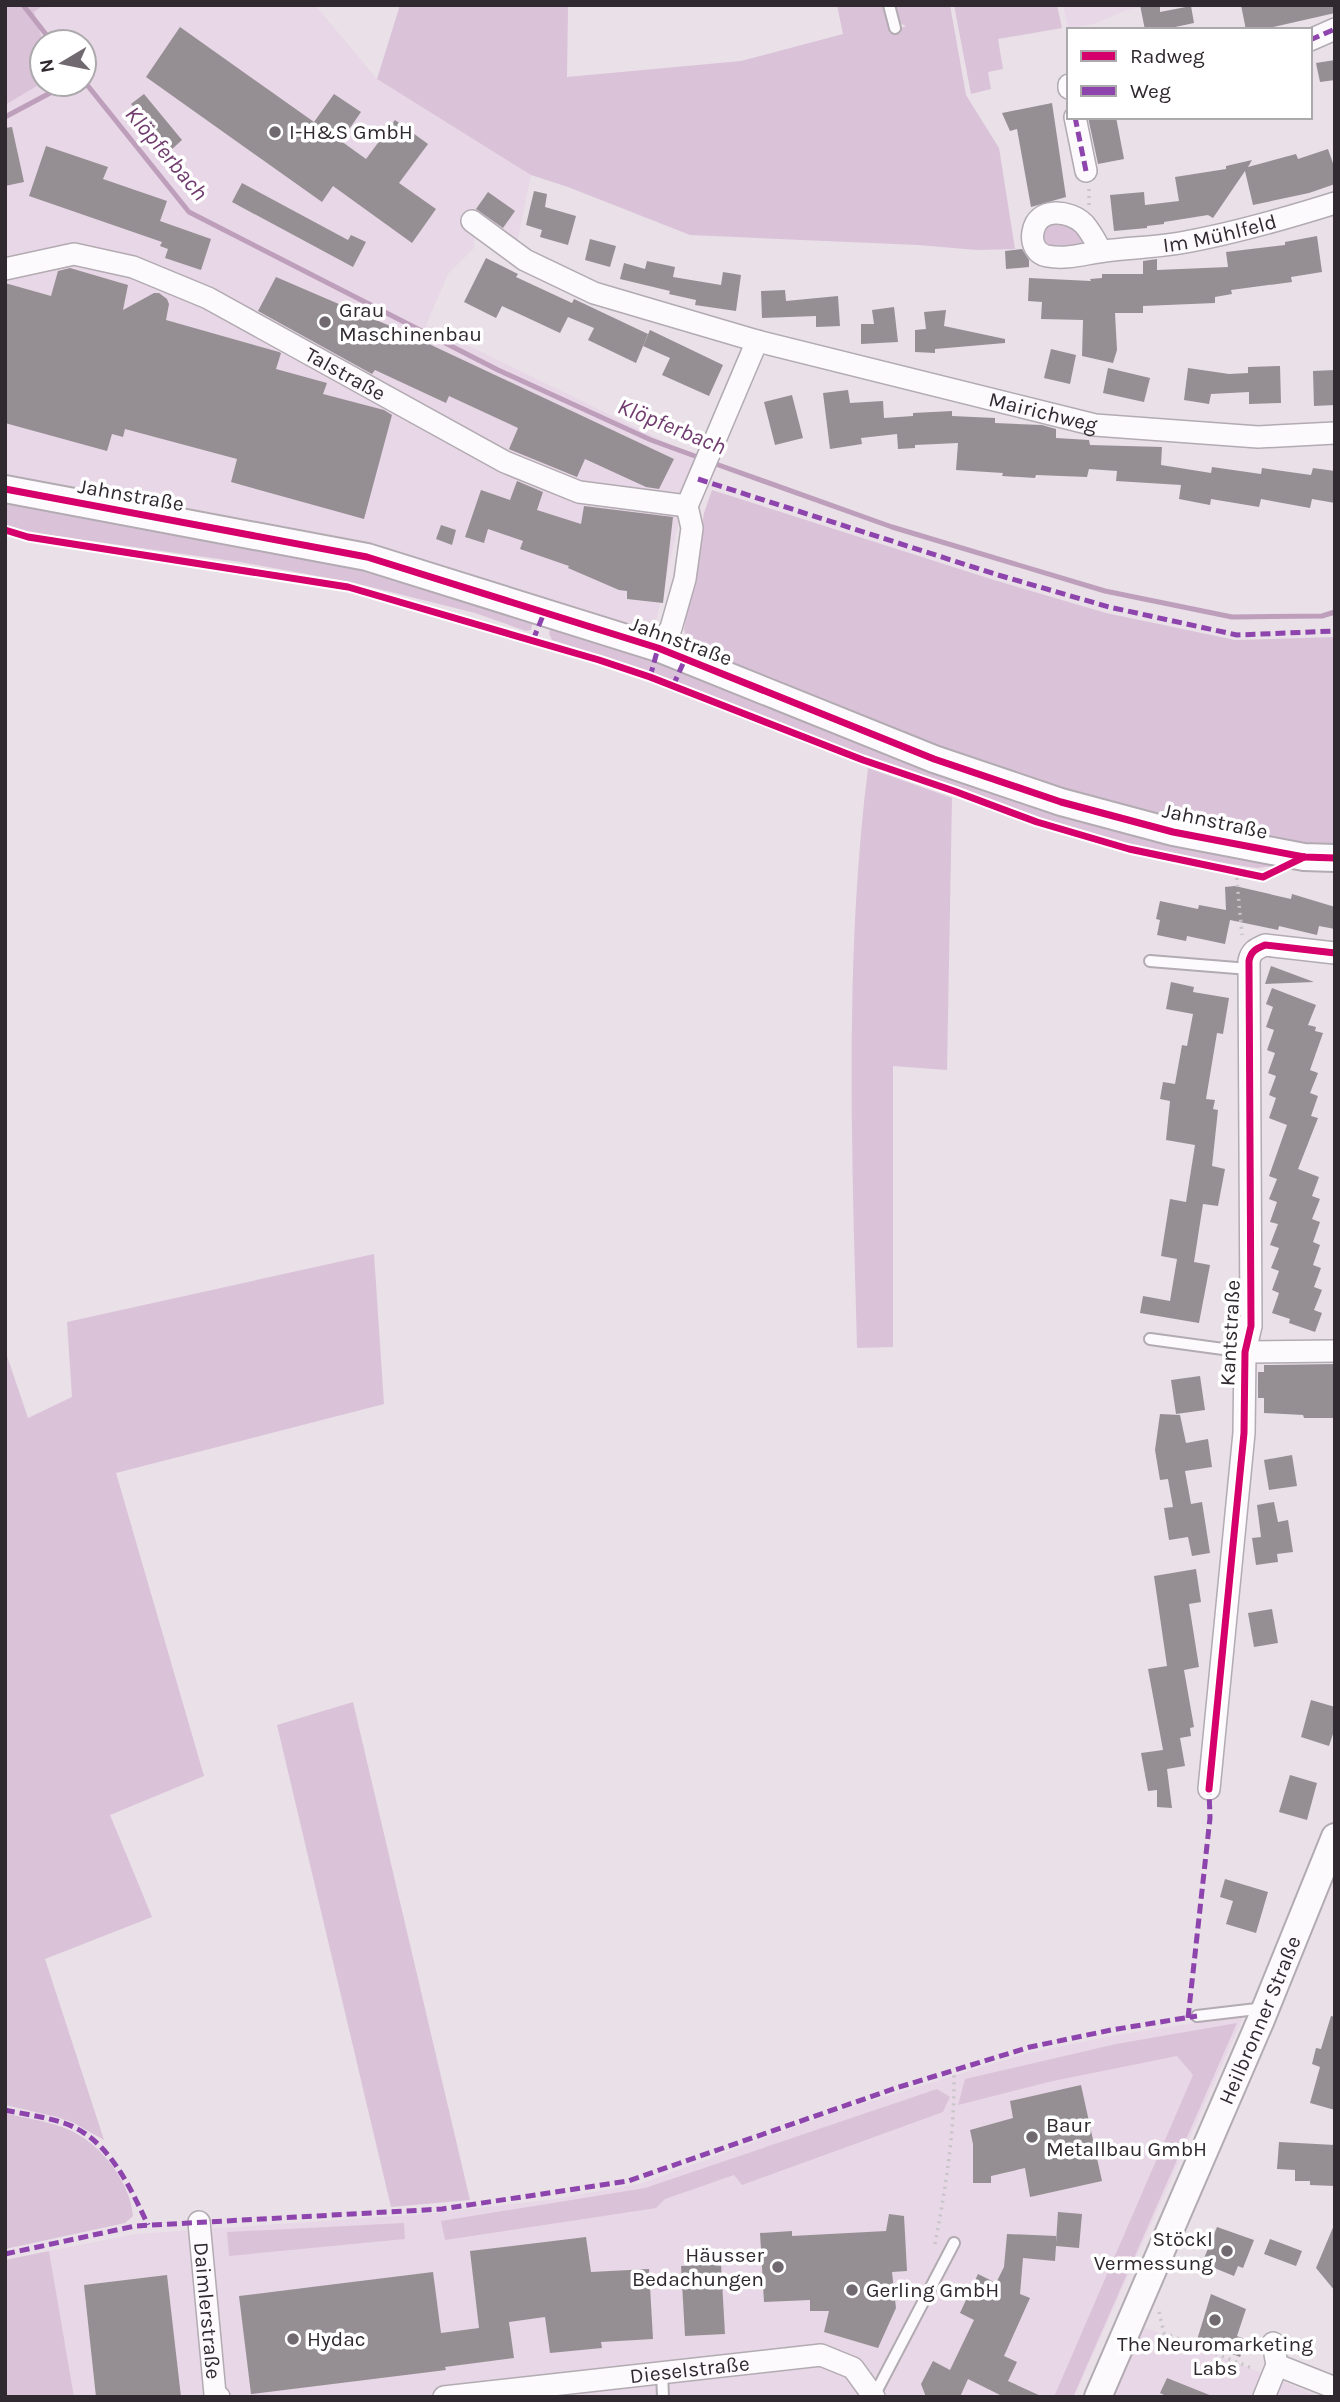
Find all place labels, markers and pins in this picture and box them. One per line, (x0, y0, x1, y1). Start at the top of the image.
place label: I-H&S GmbH (289, 120, 413, 144)
marker: I-H&S GmbH (267, 124, 283, 140)
place label: Grau Maschinenbau (339, 298, 482, 346)
marker: Grau Maschinenbau (317, 314, 333, 330)
place label: Baur Metallbau GmbH (1046, 2113, 1207, 2161)
marker: Baur Metallbau GmbH (1024, 2129, 1040, 2145)
place label: Stöckl Vermessung (1094, 2227, 1213, 2275)
place label: Häusser Bedachungen (632, 2243, 764, 2291)
marker: Stöckl Vermessung (1219, 2243, 1235, 2259)
marker: Häusser Bedachungen (770, 2259, 786, 2275)
place label: Gerling GmbH (866, 2278, 999, 2302)
marker: Gerling GmbH (844, 2282, 860, 2298)
marker: The Neuromarketing Labs (1207, 2312, 1223, 2328)
place label: Hydac (307, 2327, 366, 2351)
marker: Hydac (285, 2331, 301, 2347)
place label: The Neuromarketing Labs (1117, 2332, 1313, 2380)

